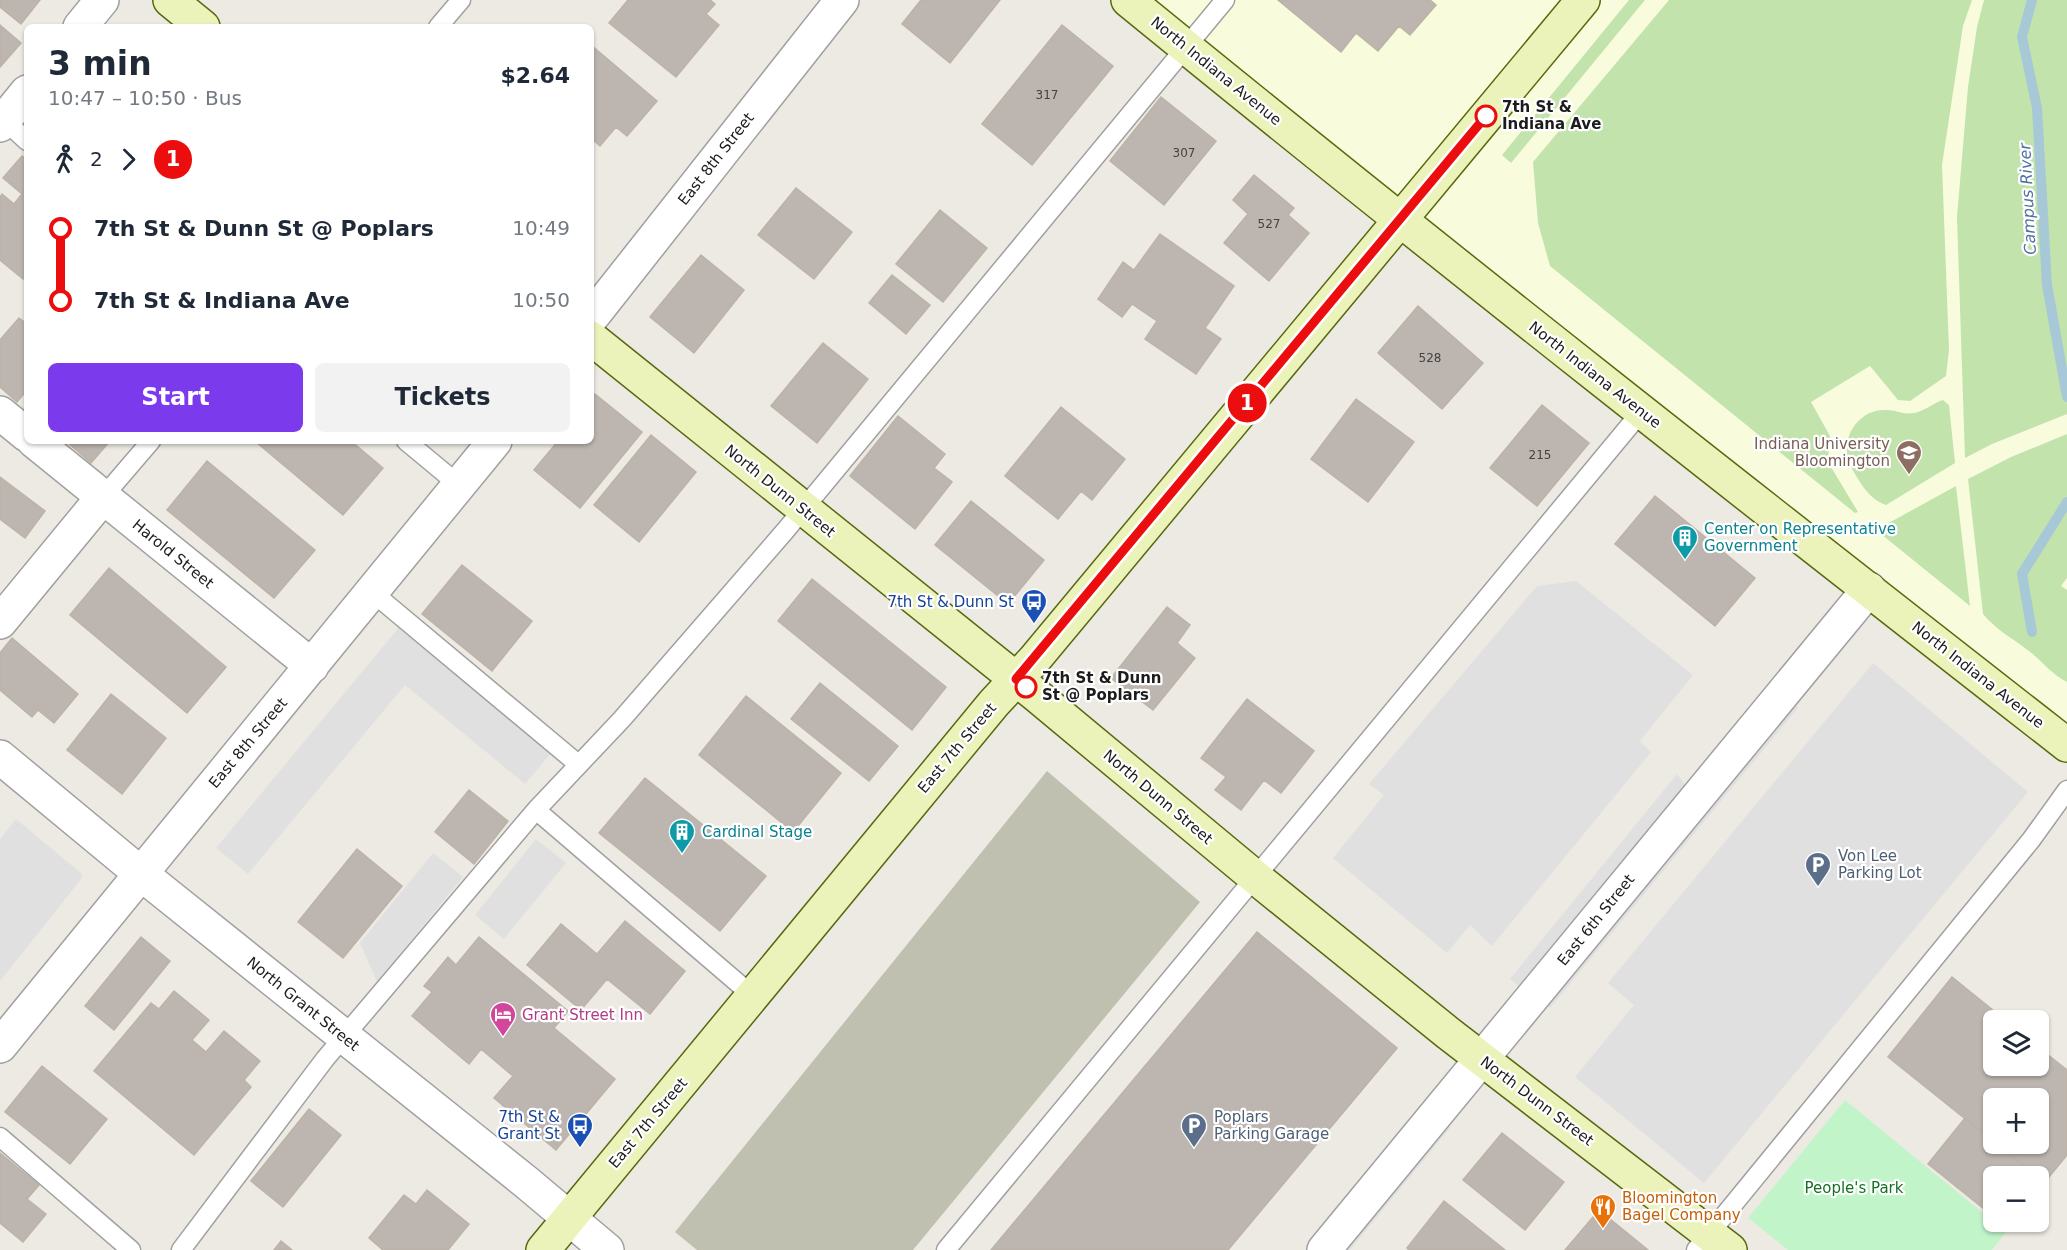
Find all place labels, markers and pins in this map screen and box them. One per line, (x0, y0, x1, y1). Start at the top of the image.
place label: 7th St & Indiana Ave (1502, 98, 1601, 133)
marker: 7th St & Indiana Ave (1475, 105, 1497, 127)
place label: Indiana University Bloomington (1754, 435, 1890, 470)
school or university icon: Indiana University Bloomington (1894, 438, 1924, 476)
place label: Center on Representative Government (1704, 520, 1896, 555)
building icon: Center on Representative Government (1670, 523, 1700, 561)
bus stop icon: 7th St & Dunn St (1019, 587, 1049, 625)
place label: 7th St & Dunn St (887, 593, 1014, 611)
place label: 7th St & Dunn St @ Poplars (1042, 669, 1162, 704)
marker: 7th St & Dunn St @ Poplars (1015, 676, 1037, 698)
building icon: Cardinal Stage (667, 817, 697, 855)
place label: Cardinal Stage (702, 823, 812, 841)
place label: Von Lee Parking Lot (1838, 847, 1922, 882)
parking icon: Von Lee Parking Lot (1803, 850, 1833, 888)
hotel icon: Grant Street Inn (488, 1000, 518, 1038)
place label: Grant Street Inn (522, 1006, 643, 1024)
place label: 7th St & Grant St (497, 1108, 560, 1143)
place label: Poplars Parking Garage (1214, 1108, 1329, 1143)
bus stop icon: 7th St & Grant St (565, 1111, 595, 1149)
parking icon: Poplars Parking Garage (1179, 1111, 1209, 1149)
place label: Bloomington Bagel Company (1622, 1189, 1741, 1224)
restaurant icon: Bloomington Bagel Company (1588, 1192, 1618, 1230)

